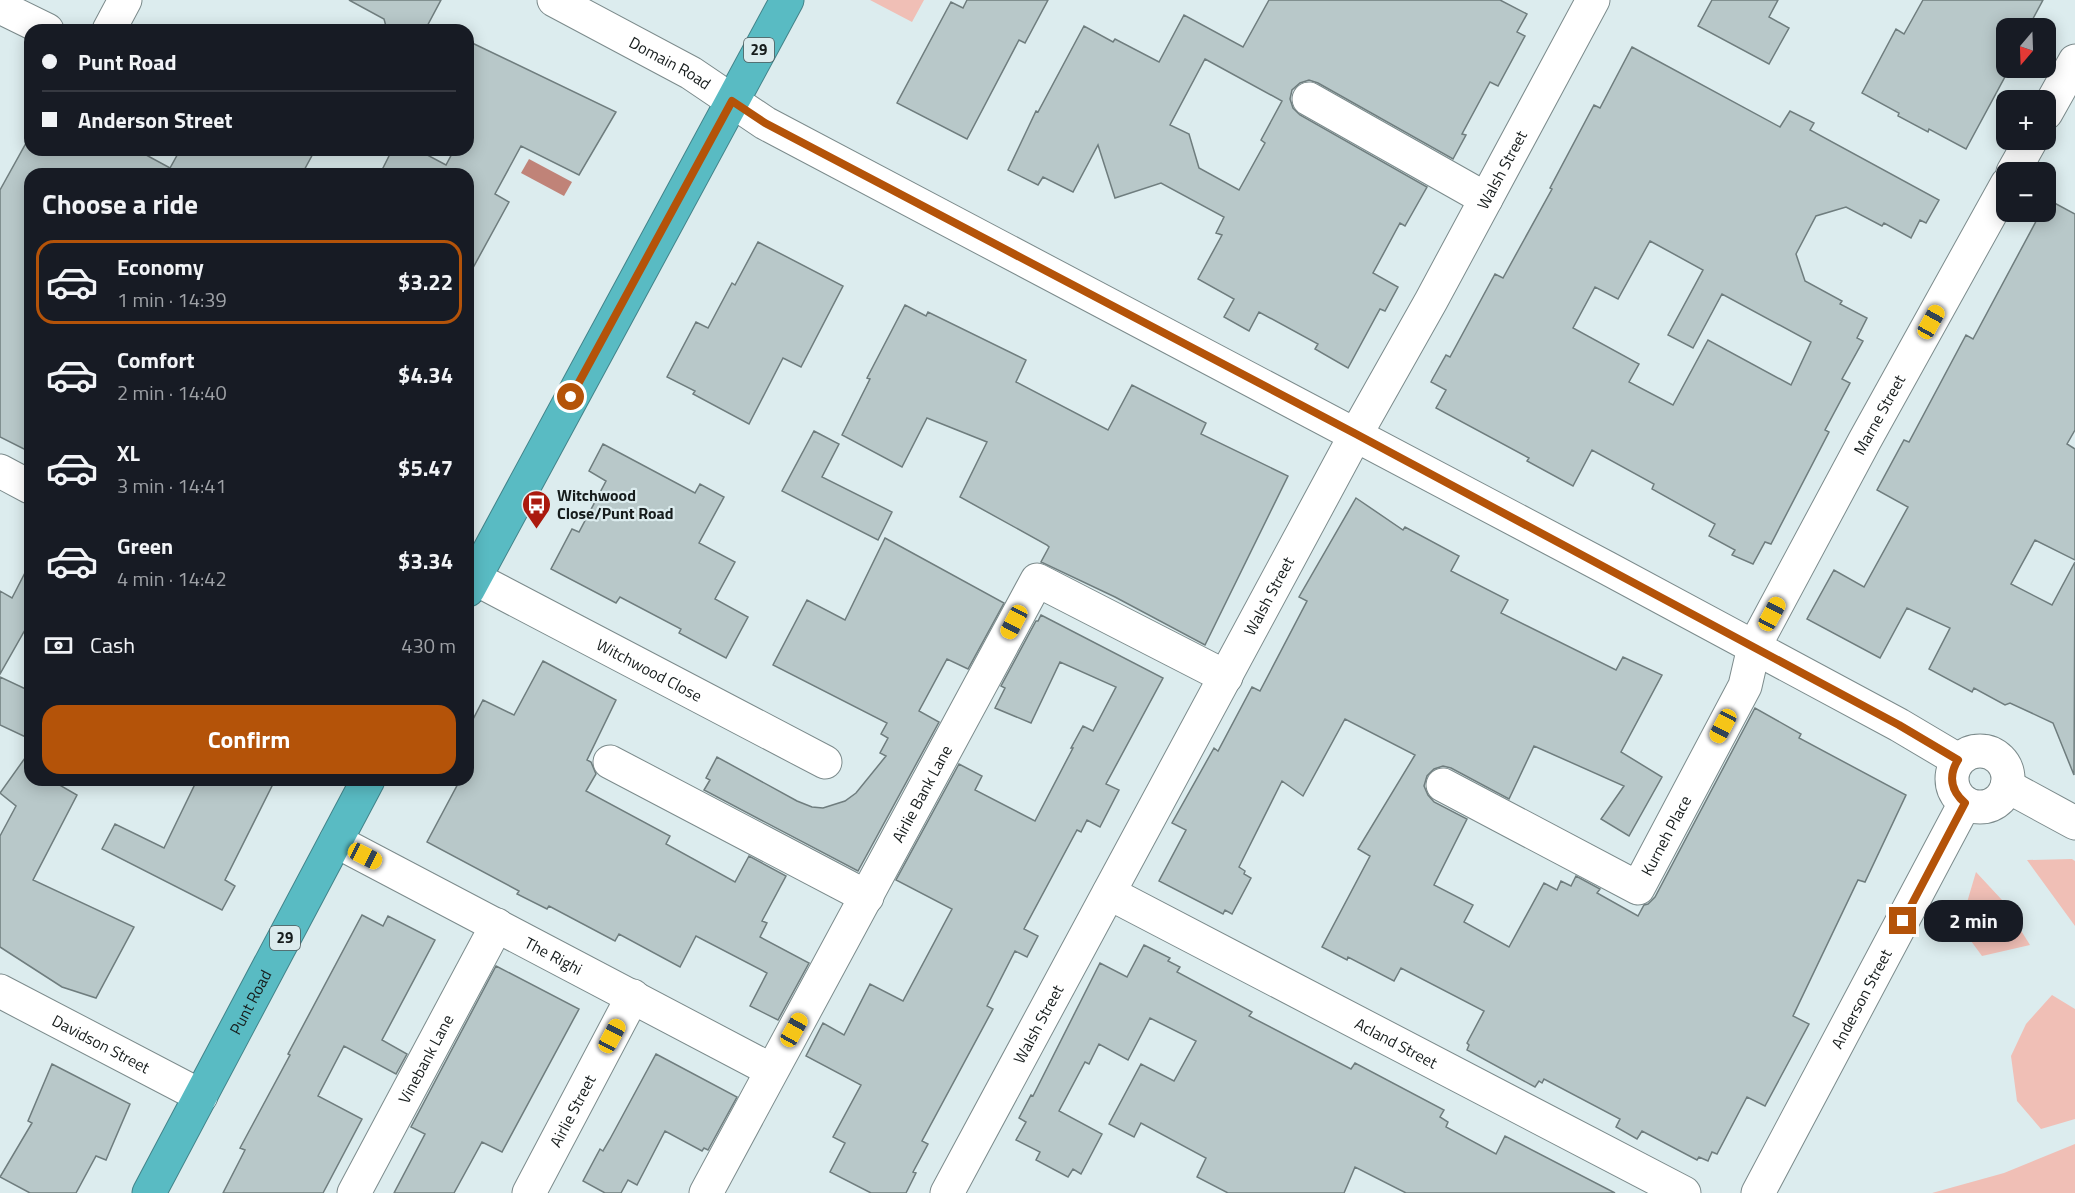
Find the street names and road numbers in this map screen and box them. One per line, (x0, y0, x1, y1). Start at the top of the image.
street label: Domain Road (625, 30, 716, 95)
road number: 29 (744, 38, 774, 62)
street label: Walsh Street (1471, 126, 1533, 213)
street label: Marne Street (1847, 370, 1911, 459)
street label: Walsh Street (1238, 552, 1300, 640)
street label: Witchwood Close (592, 632, 706, 708)
street label: Airlie Bank Lane (886, 741, 958, 847)
street label: Kurneh Place (1635, 791, 1697, 880)
road number: 29 (270, 926, 300, 950)
street label: The Righi (520, 930, 587, 981)
street label: Anderson Street (1825, 944, 1898, 1053)
street label: Punt Road (223, 965, 277, 1039)
street label: Walsh Street (1007, 980, 1069, 1068)
street label: Davidson Street (48, 1008, 154, 1079)
street label: Vinebank Lane (392, 1010, 459, 1108)
street label: Acland Street (1351, 1011, 1442, 1075)
street label: Airlie Street (543, 1070, 602, 1151)

